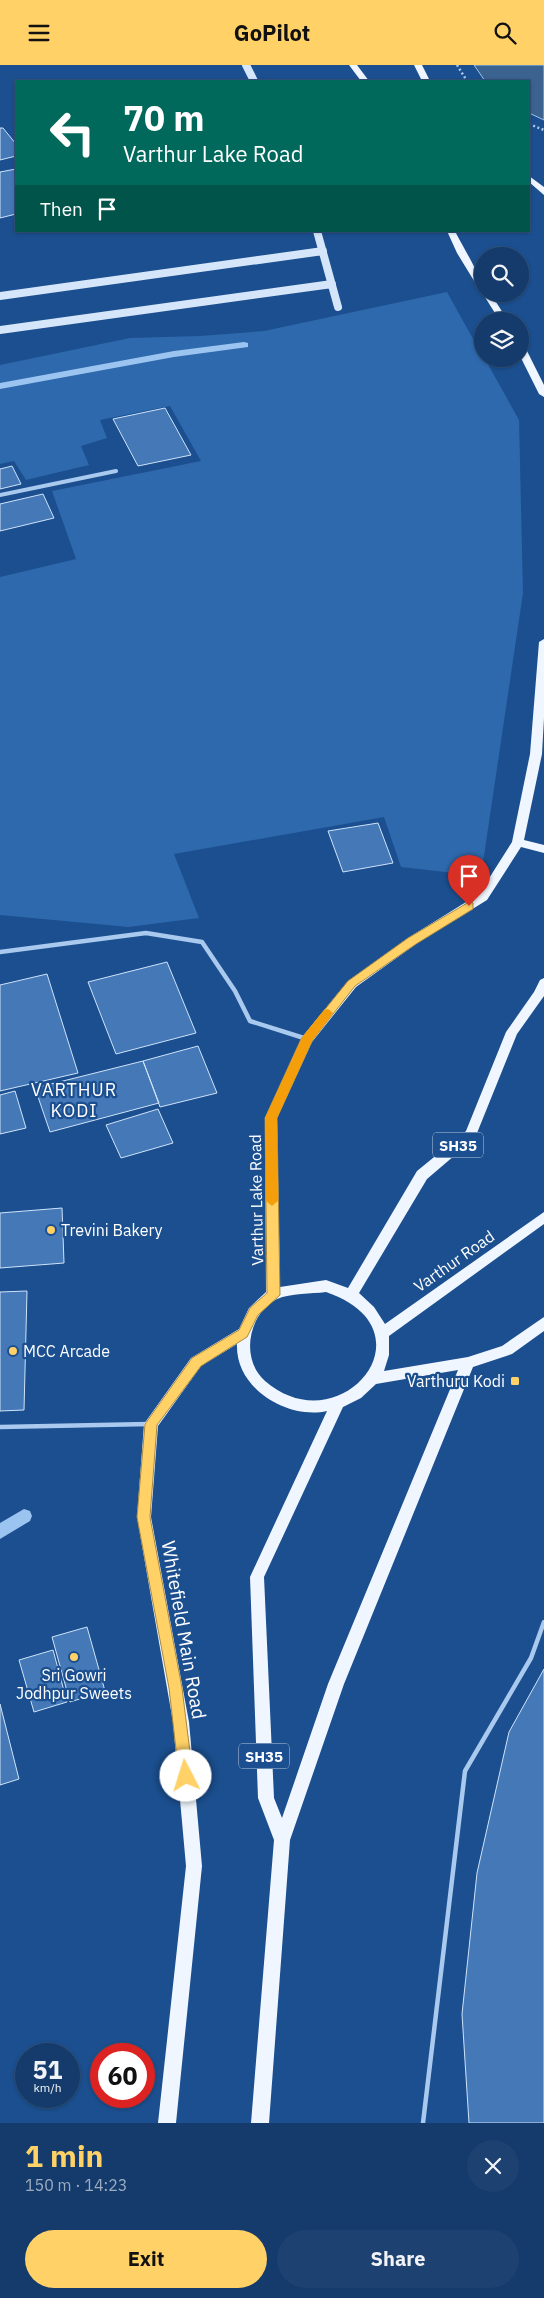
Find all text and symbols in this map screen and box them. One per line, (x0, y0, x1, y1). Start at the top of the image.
text: GoPilot (234, 18, 310, 47)
icon: menu (25, 19, 53, 47)
icon: search (491, 19, 519, 47)
text: 70 m (123, 95, 205, 141)
icon: left (40, 100, 105, 165)
text: Varthur Lake Road (123, 139, 303, 168)
icon: arrive (93, 195, 121, 223)
text: Then (40, 197, 83, 221)
map controls (474, 247, 529, 367)
button: search (474, 247, 529, 302)
button: layers (474, 312, 529, 367)
pin (448, 855, 490, 906)
icon: arrive (455, 862, 483, 890)
district label: VARTHUR KODI (31, 1078, 117, 1122)
road number: SH35 (433, 1133, 483, 1157)
street label: Varthur Lake Road (245, 1134, 267, 1266)
place label: Trevini Bakery (61, 1220, 163, 1240)
marker: Trevini Bakery (45, 1224, 57, 1236)
street label: Varthur Road (410, 1226, 498, 1296)
place label: MCC Arcade (23, 1341, 110, 1361)
marker: MCC Arcade (7, 1345, 19, 1357)
place label: Varthuru Kodi (407, 1371, 505, 1391)
marker: Varthuru Kodi (509, 1375, 521, 1387)
street label: Whitefield Main Road (156, 1539, 212, 1721)
marker: Sri Gowri Jodhpur Sweets (68, 1651, 80, 1663)
place label: Sri Gowri Jodhpur Sweets (16, 1665, 132, 1703)
road number: SH35 (239, 1743, 289, 1769)
position arrow (159, 1749, 211, 1801)
speed limit sign: 60 (90, 2043, 155, 2108)
text: 51 (32, 2053, 63, 2086)
text: km/h (33, 2080, 62, 2095)
text: 1 min (25, 2136, 103, 2175)
button: close (467, 2140, 519, 2192)
text: 150 m · 14:23 (25, 2175, 127, 2195)
button: Exit (25, 2230, 267, 2288)
button: Share (277, 2230, 519, 2288)

